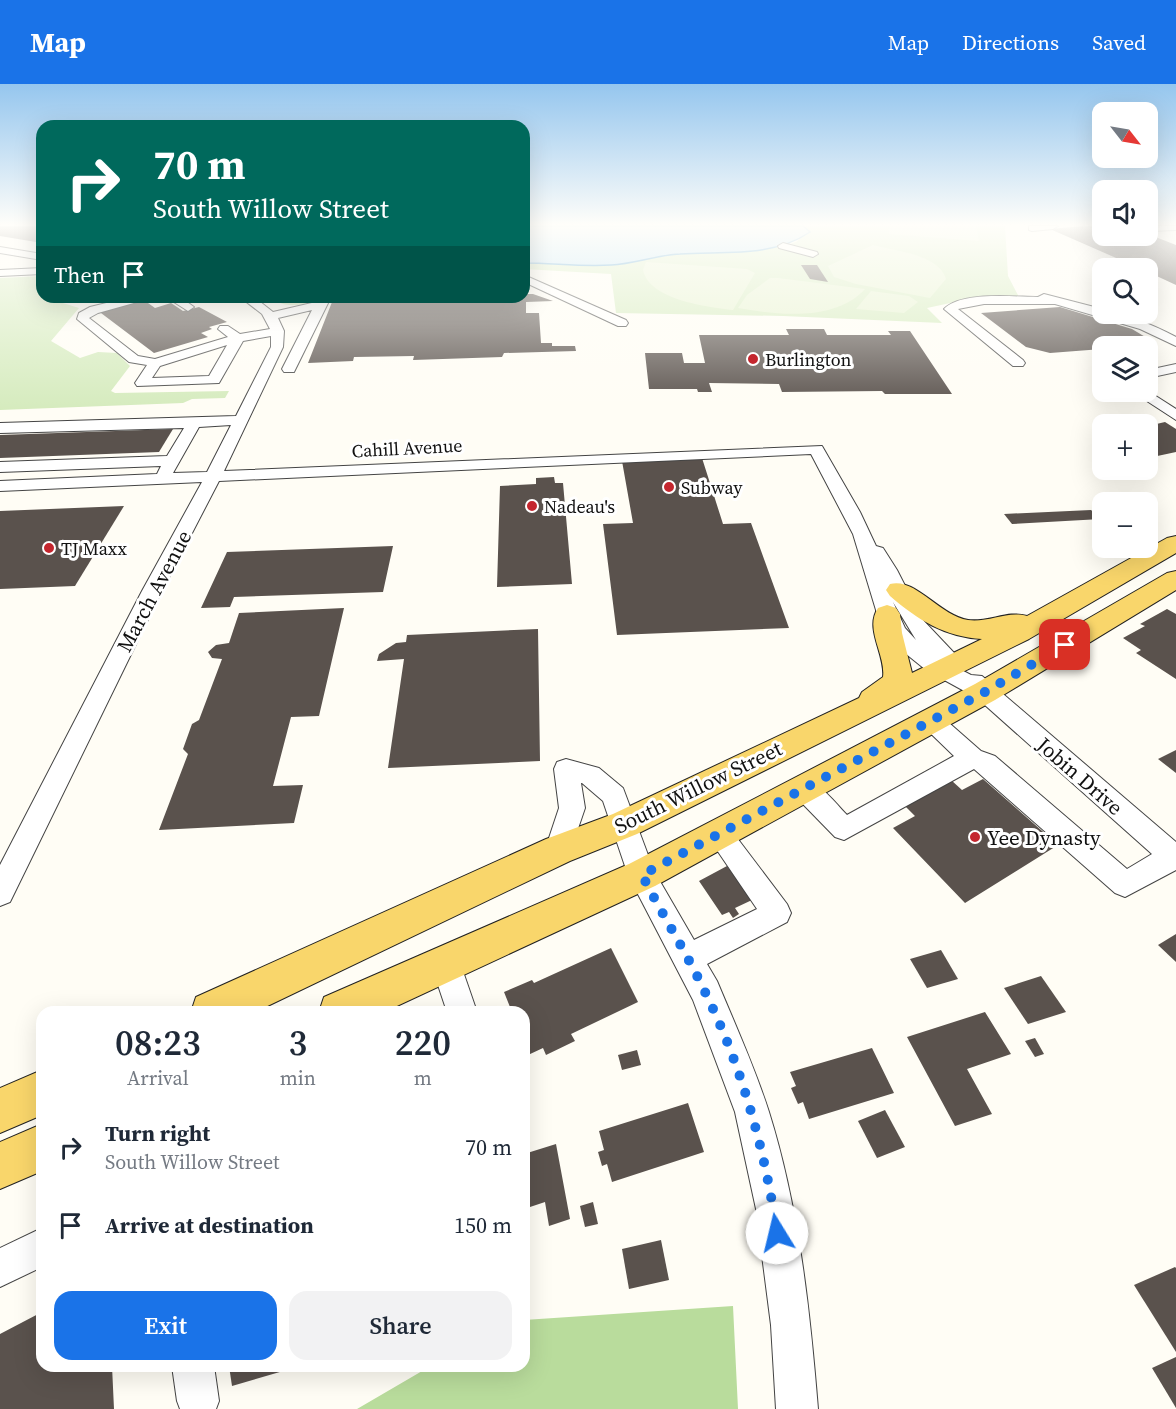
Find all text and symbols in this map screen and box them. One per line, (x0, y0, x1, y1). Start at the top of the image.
text: Map (30, 23, 86, 61)
text: Map (888, 28, 929, 57)
text: Directions (962, 28, 1059, 57)
text: Saved (1092, 28, 1146, 57)
north arrow (1092, 102, 1158, 168)
map controls (1092, 102, 1158, 558)
text: 70 m (153, 135, 246, 193)
icon: right (54, 144, 132, 222)
button: sound (1092, 180, 1158, 246)
text: South Willow Street (153, 190, 389, 227)
icon: arrive (117, 258, 150, 291)
button: search (1092, 258, 1158, 324)
text: Then (54, 260, 105, 290)
button: layers (1092, 336, 1158, 402)
place label: Burlington (765, 347, 852, 372)
marker: Burlington (746, 352, 760, 366)
button: + (1092, 414, 1158, 480)
street label: Cahill Avenue (351, 433, 463, 463)
place label: Subway (681, 475, 743, 500)
marker: Subway (662, 480, 676, 494)
button: − (1092, 492, 1158, 558)
place label: Nadeau's (544, 494, 615, 519)
marker: Nadeau's (525, 499, 539, 513)
street label: March Avenue (110, 525, 198, 657)
place label: TJ Maxx (61, 536, 127, 561)
marker: TJ Maxx (42, 541, 56, 555)
pin (1039, 619, 1090, 670)
icon: arrive (1048, 628, 1081, 661)
street label: Jobin Drive (1030, 730, 1129, 822)
street label: South Willow Street (609, 734, 787, 840)
place label: Yee Dynasty (987, 823, 1101, 852)
marker: Yee Dynasty (968, 830, 982, 844)
text: 08:23 (115, 1018, 201, 1067)
text: 3 (288, 1018, 307, 1067)
text: 220 (395, 1018, 451, 1067)
text: Arrival (127, 1064, 189, 1092)
text: min (280, 1064, 316, 1092)
text: m (414, 1064, 432, 1092)
text: Turn right (105, 1118, 210, 1148)
icon: right (54, 1131, 87, 1164)
text: 70 m (465, 1132, 512, 1162)
text: South Willow Street (105, 1148, 280, 1176)
position arrow (745, 1201, 809, 1265)
icon: arrive (54, 1209, 87, 1242)
text: Arrive at destination (105, 1210, 314, 1240)
text: 150 m (454, 1210, 512, 1240)
button: Exit (54, 1291, 277, 1360)
button: Share (289, 1291, 512, 1360)

